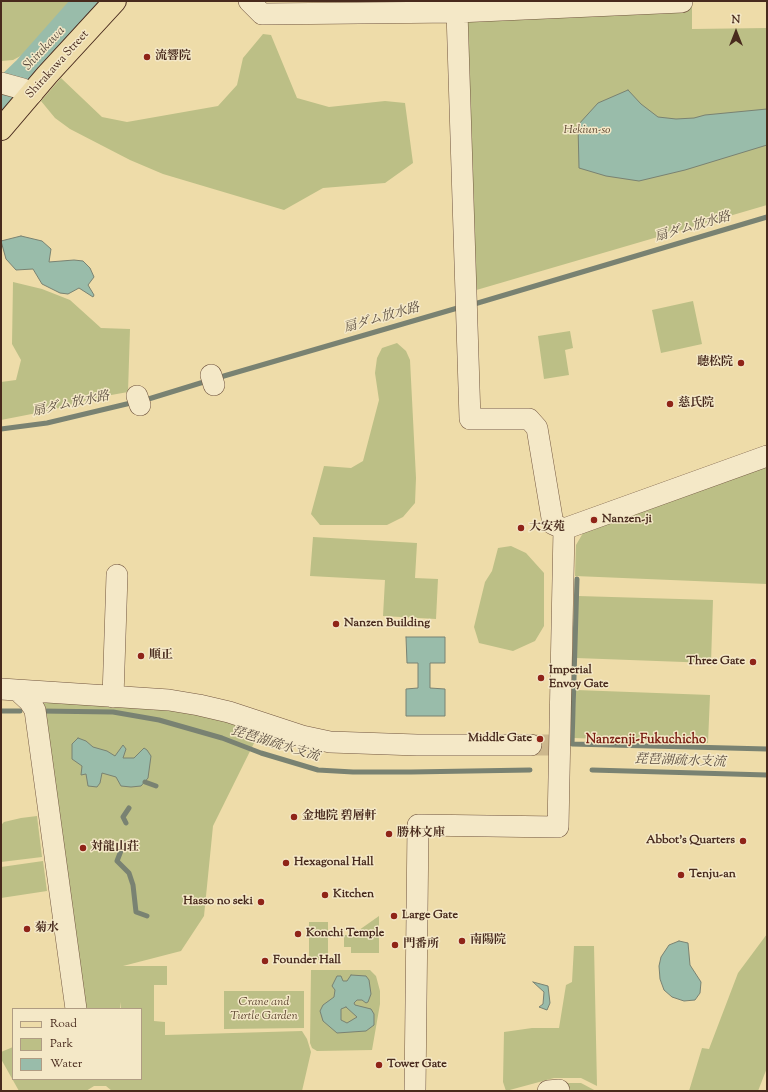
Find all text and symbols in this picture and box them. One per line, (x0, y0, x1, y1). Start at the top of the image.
north arrow (716, 12, 756, 52)
text: N (732, 12, 740, 28)
water label: Shirakawa (21, 24, 69, 74)
street label: Shirakawa Street (23, 28, 93, 102)
place label: 流響院 (155, 50, 191, 64)
marker: 流響院 (142, 52, 152, 62)
park label: Hekiun-so (564, 124, 610, 138)
water label: 扇ダム放水路 (653, 210, 733, 246)
water label: 扇ダム放水路 (342, 301, 422, 337)
place label: 聴松院 (697, 356, 733, 370)
marker: 聴松院 (736, 358, 746, 368)
water label: 扇ダム放水路 (31, 389, 111, 421)
place label: 慈氏院 (678, 397, 714, 411)
marker: 慈氏院 (665, 399, 675, 409)
place label: Nanzen-ji (602, 513, 652, 527)
marker: Nanzen-ji (589, 515, 599, 525)
place label: 大安苑 (529, 521, 565, 535)
marker: 大安苑 (516, 523, 526, 533)
place label: Nanzen Building (344, 617, 430, 631)
marker: Nanzen Building (331, 619, 341, 629)
place label: 順正 (149, 649, 173, 663)
marker: 順正 (136, 651, 146, 661)
place label: Three Gate (686, 655, 745, 669)
marker: Three Gate (748, 657, 758, 667)
place label: Imperial Envoy Gate (549, 664, 609, 692)
marker: Imperial Envoy Gate (536, 673, 546, 683)
water label: 琵琶湖疏水支流 (229, 724, 321, 766)
place label: Middle Gate (468, 732, 532, 746)
district label: Nanzenji-Fukuchicho (586, 733, 706, 749)
marker: Middle Gate (535, 734, 545, 744)
water label: 琵琶湖疏水支流 (634, 753, 726, 771)
place label: 金地院 碧層軒 (302, 810, 377, 824)
marker: 金地院 碧層軒 (289, 812, 299, 822)
place label: 勝林文庫 (397, 827, 445, 841)
marker: 勝林文庫 (384, 829, 394, 839)
place label: Abbot’s Quarters (646, 834, 735, 848)
marker: Abbot’s Quarters (738, 836, 748, 846)
place label: 対龍山荘 (91, 841, 139, 855)
marker: 対龍山荘 (78, 843, 88, 853)
place label: Hexagonal Hall (294, 856, 374, 870)
marker: Hexagonal Hall (281, 858, 291, 868)
place label: Tenju-an (689, 868, 736, 882)
marker: Tenju-an (676, 870, 686, 880)
place label: Kitchen (333, 888, 374, 902)
marker: Kitchen (320, 890, 330, 900)
place label: Hasso no seki (183, 895, 253, 909)
marker: Hasso no seki (256, 897, 266, 907)
place label: Large Gate (402, 909, 458, 923)
marker: Large Gate (389, 911, 399, 921)
place label: 菊水 (35, 922, 59, 936)
marker: 菊水 (22, 924, 32, 934)
place label: Konchi Temple (306, 927, 384, 941)
marker: Konchi Temple (293, 929, 303, 939)
place label: 南陽院 (470, 934, 506, 948)
marker: 南陽院 (457, 936, 467, 946)
place label: 門番所 (403, 938, 439, 952)
marker: 門番所 (390, 940, 400, 950)
place label: Founder Hall (273, 954, 341, 968)
marker: Founder Hall (260, 956, 270, 966)
park label: Crane and Turtle Garden (230, 996, 298, 1024)
legend (12, 1008, 142, 1080)
text: Road (50, 1015, 77, 1033)
text: Park (50, 1035, 73, 1053)
text: Water (50, 1055, 82, 1073)
place label: Tower Gate (387, 1058, 447, 1072)
marker: Tower Gate (374, 1060, 384, 1070)

